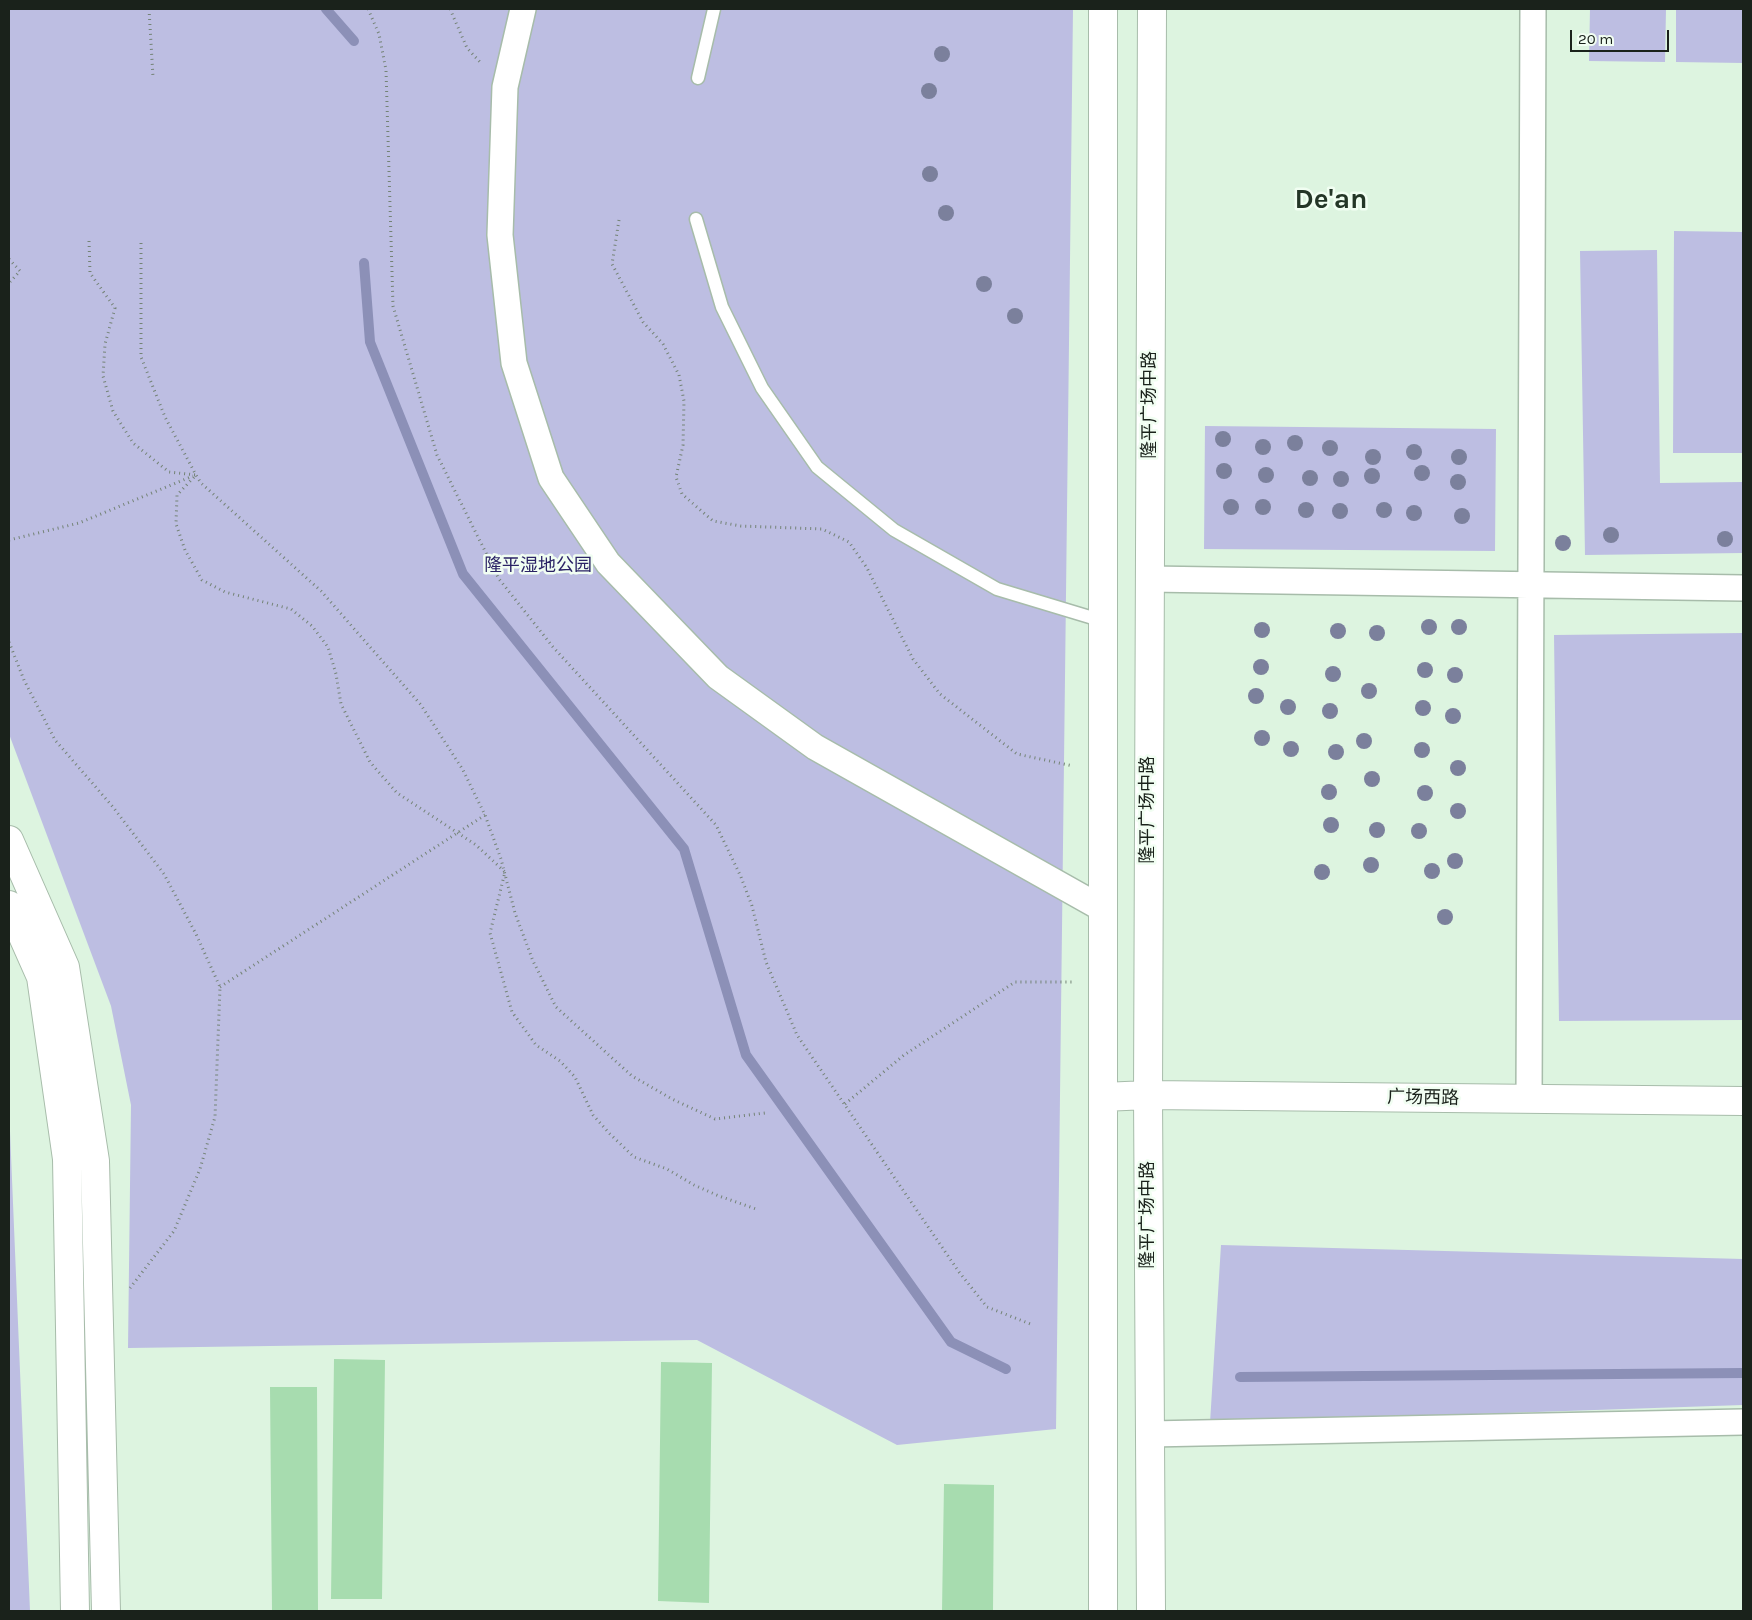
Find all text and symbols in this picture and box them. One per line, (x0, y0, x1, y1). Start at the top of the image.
scale bar (1572, 20, 1671, 52)
text: 20 m (1578, 30, 1613, 48)
district label: De'an (1295, 183, 1367, 217)
street label: 隆平广场中路 (1139, 351, 1161, 459)
park label: 隆平湿地公园 (484, 555, 592, 577)
street label: 隆平广场中路 (1137, 756, 1159, 864)
street label: 广场西路 (1387, 1087, 1459, 1109)
street label: 隆平广场中路 (1137, 1161, 1159, 1269)

